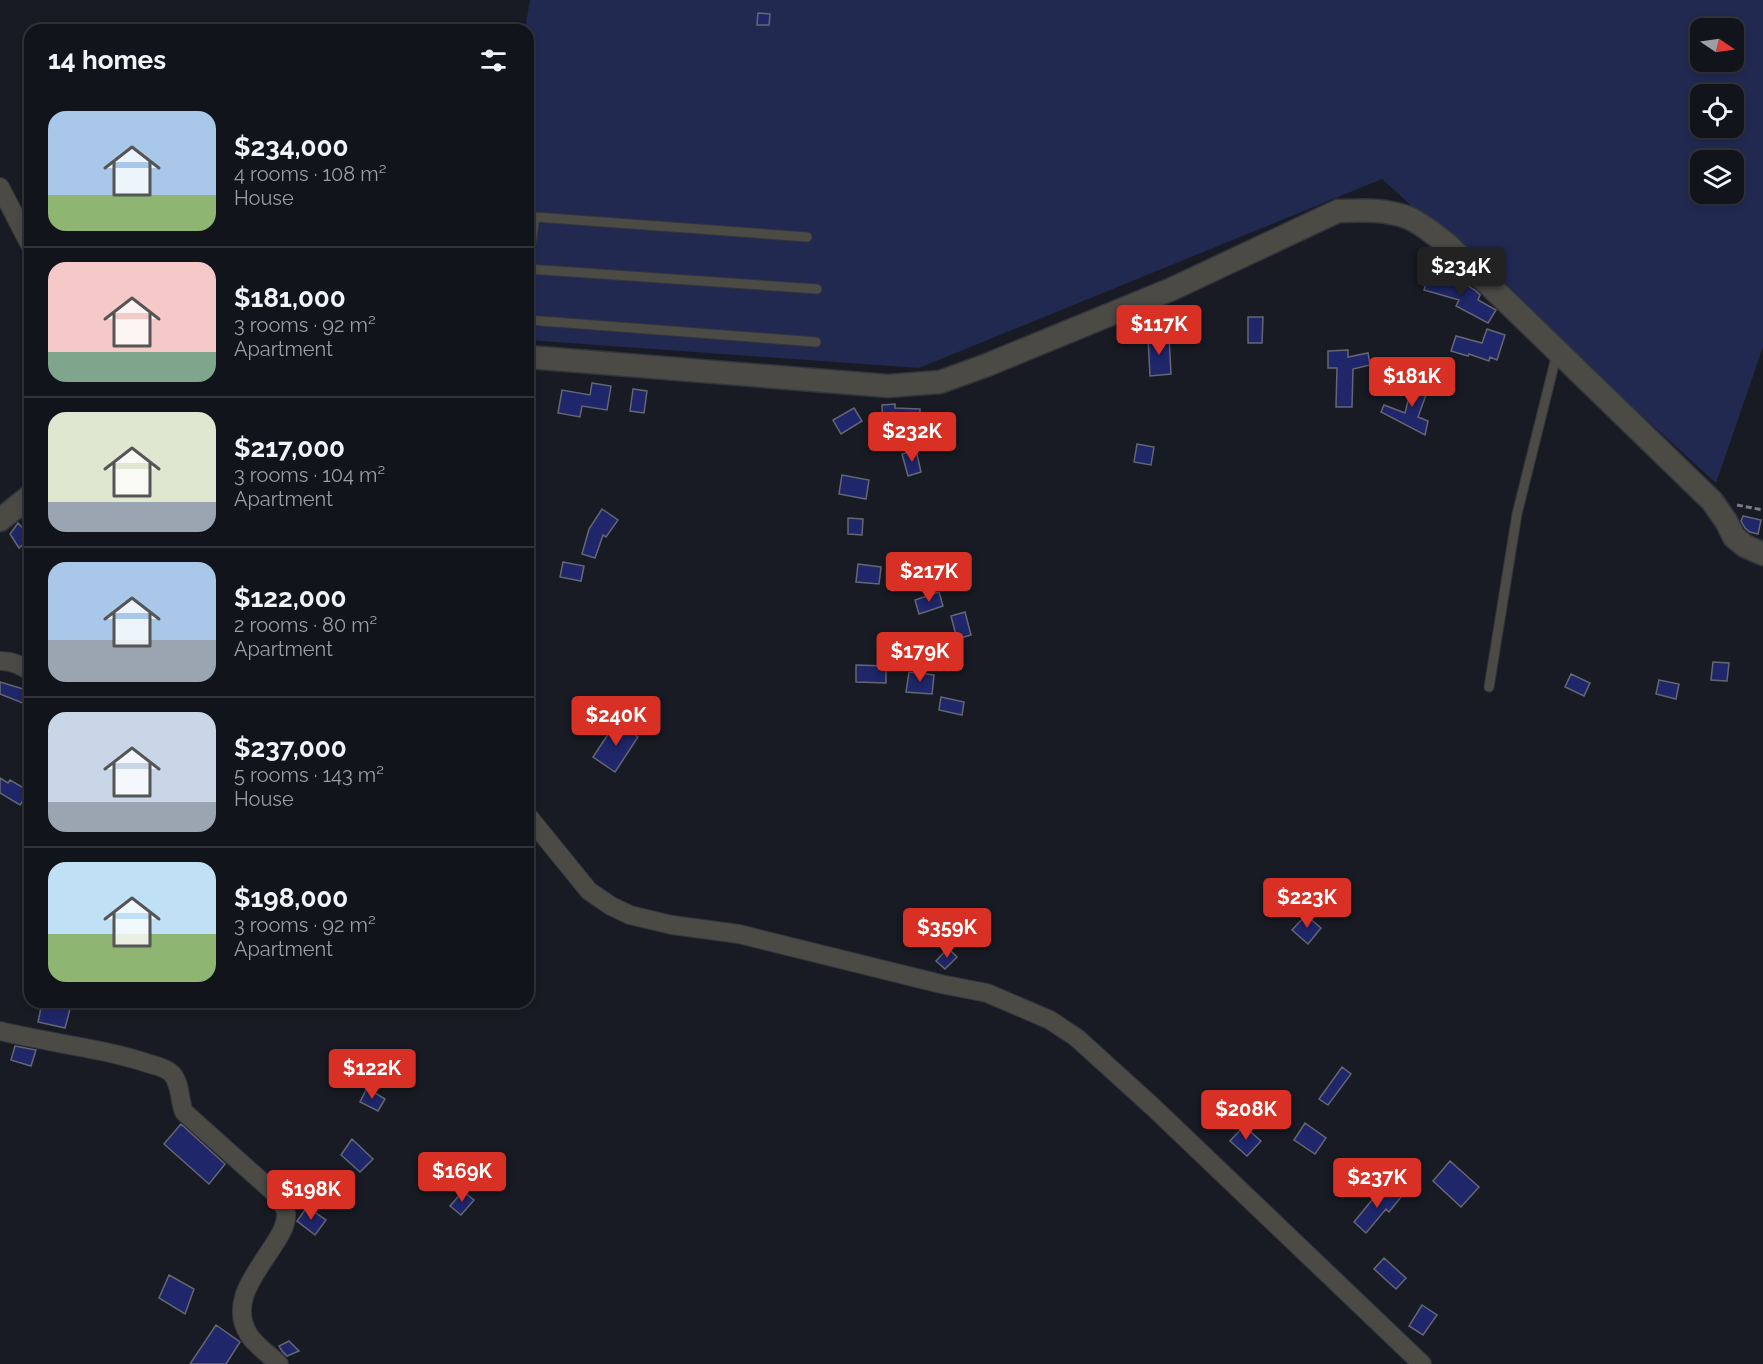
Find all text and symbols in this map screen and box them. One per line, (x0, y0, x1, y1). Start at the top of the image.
north arrow (1690, 18, 1744, 72)
map controls (1690, 18, 1744, 204)
icon: filters (477, 44, 510, 77)
text: 14 homes (48, 45, 166, 75)
button: locate (1690, 84, 1744, 138)
text: $234,000 (234, 132, 348, 162)
icon: home (96, 135, 168, 207)
button: layers (1690, 150, 1744, 204)
text: 4 rooms · 108 m² (234, 162, 386, 186)
text: House (234, 186, 294, 210)
pin: $234K (1419, 247, 1503, 298)
text: $234K (1431, 254, 1491, 278)
text: $181,000 (234, 283, 346, 313)
icon: home (96, 286, 168, 358)
pin: $117K (1117, 305, 1201, 356)
text: $117K (1130, 312, 1188, 336)
text: 3 rooms · 92 m² (234, 313, 376, 337)
text: Apartment (234, 337, 333, 361)
pin: $181K (1370, 357, 1454, 408)
text: $181K (1383, 364, 1441, 388)
pin: $232K (870, 412, 954, 463)
text: $232K (882, 419, 942, 443)
text: $217,000 (234, 433, 345, 463)
icon: home (96, 436, 168, 508)
text: 3 rooms · 104 m² (234, 463, 385, 487)
text: Apartment (234, 487, 333, 511)
pin: $217K (887, 552, 971, 603)
text: $217K (900, 559, 958, 583)
text: $122,000 (234, 583, 347, 613)
icon: home (96, 586, 168, 658)
text: 2 rooms · 80 m² (234, 613, 377, 637)
pin: $179K (878, 632, 962, 683)
text: Apartment (234, 637, 333, 661)
text: $179K (891, 639, 949, 663)
pin: $240K (574, 696, 658, 747)
text: $240K (585, 703, 647, 727)
text: $237,000 (234, 733, 347, 763)
icon: home (96, 736, 168, 808)
text: 5 rooms · 143 m² (234, 763, 384, 787)
text: House (234, 787, 294, 811)
pin: $223K (1265, 878, 1349, 929)
text: $198,000 (234, 883, 348, 913)
text: $223K (1277, 885, 1337, 909)
icon: home (96, 886, 168, 958)
pin: $359K (905, 908, 989, 959)
text: 3 rooms · 92 m² (234, 913, 376, 937)
text: $359K (917, 915, 977, 939)
text: Apartment (234, 937, 333, 961)
pin: $122K (330, 1049, 414, 1100)
text: $122K (343, 1056, 401, 1080)
pin: $208K (1204, 1090, 1288, 1141)
text: $208K (1215, 1097, 1277, 1121)
pin: $169K (420, 1152, 504, 1203)
pin: $237K (1335, 1158, 1419, 1209)
text: $169K (432, 1159, 492, 1183)
text: $237K (1347, 1165, 1407, 1189)
pin: $198K (269, 1170, 353, 1221)
text: $198K (281, 1177, 341, 1201)

